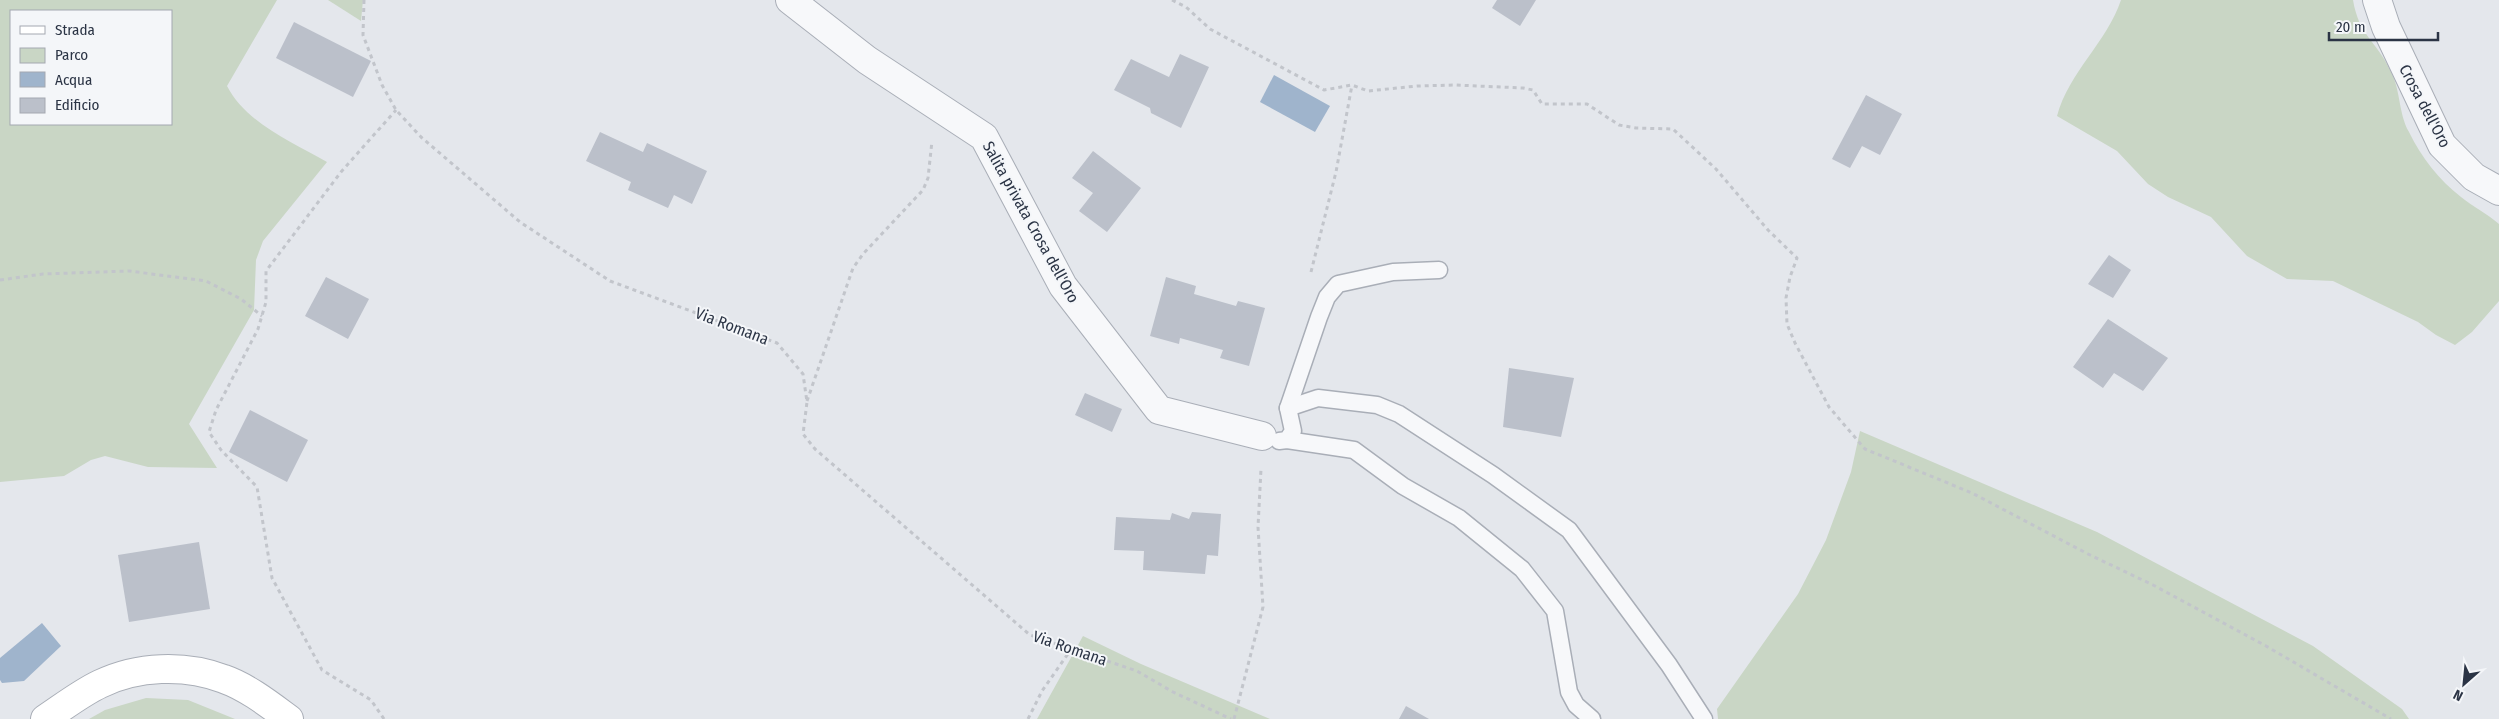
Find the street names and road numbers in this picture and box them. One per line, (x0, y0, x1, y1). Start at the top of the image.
street label: Crosa dell'Oro (2395, 61, 2455, 151)
street label: Salita privata Crosa dell'Oro (979, 138, 1083, 306)
street label: Via Romana (693, 303, 772, 349)
street label: Via Romana (1030, 626, 1110, 670)

